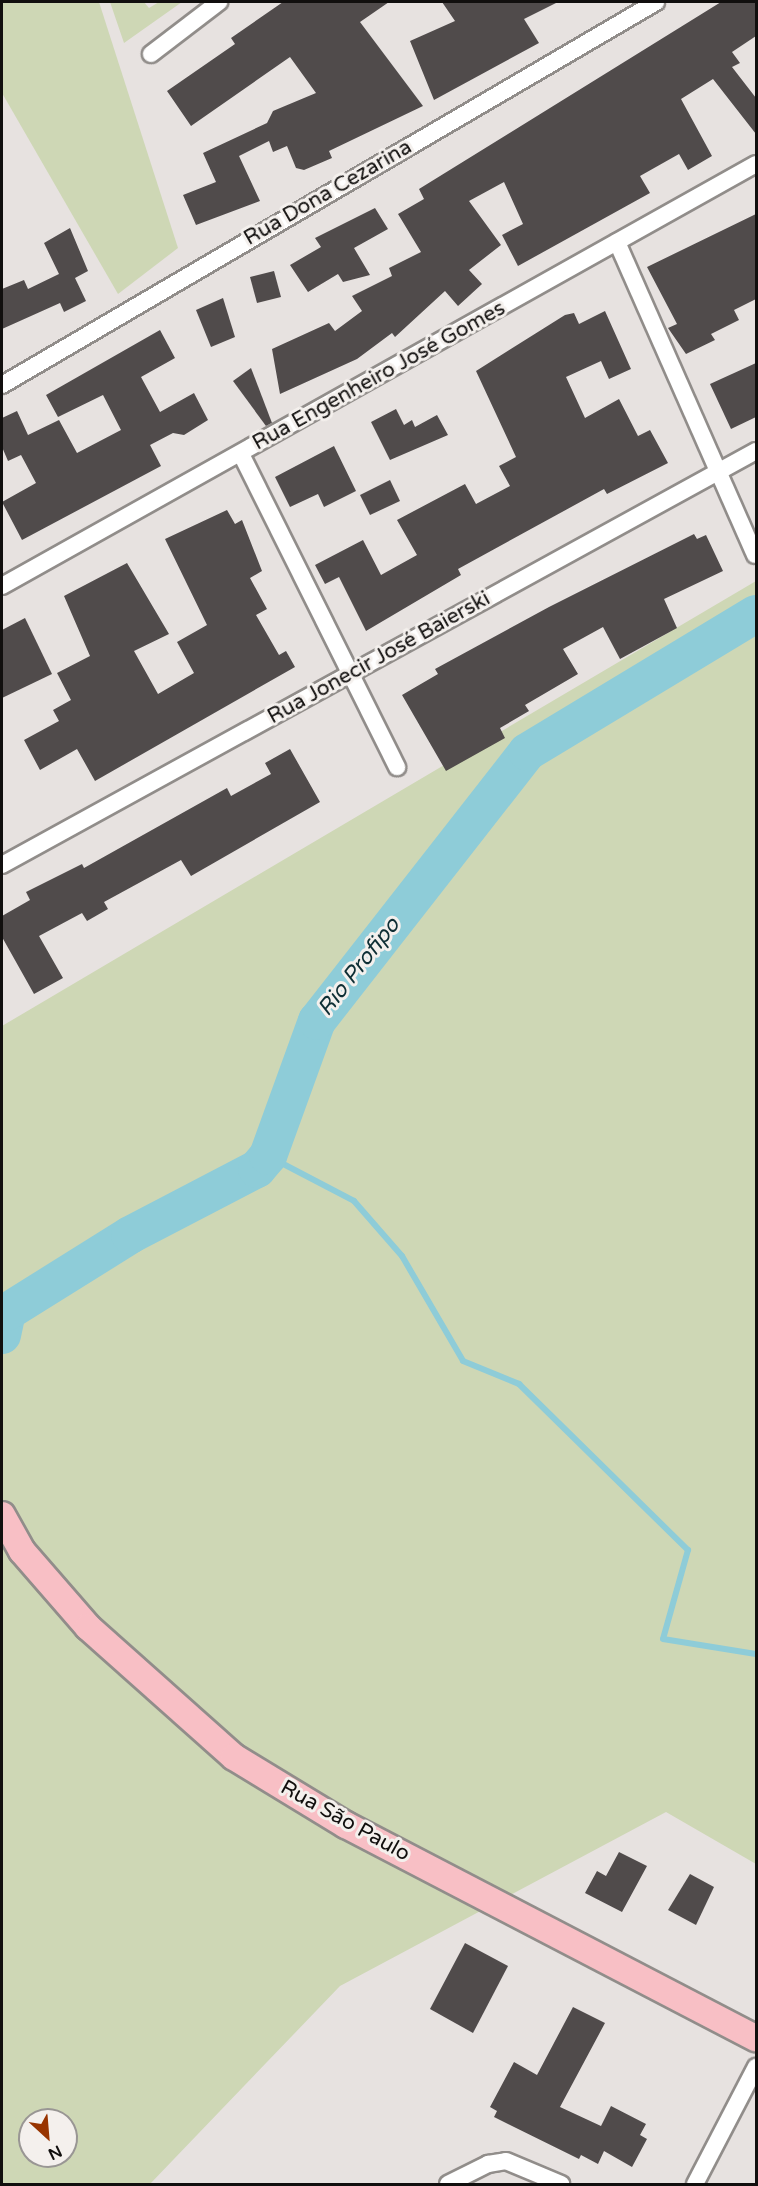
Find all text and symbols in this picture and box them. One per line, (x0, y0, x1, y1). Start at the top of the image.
street label: Rua Dona Cezarina (240, 135, 416, 251)
street label: Rua Engenheiro José Gomes (248, 296, 510, 456)
street label: Rua Jonecir José Baierski (263, 586, 495, 730)
water label: Rio Profipo (312, 913, 406, 1021)
street label: Rua São Paulo (276, 1775, 414, 1867)
north arrow (18, 2108, 78, 2168)
text: N (45, 2141, 65, 2164)

